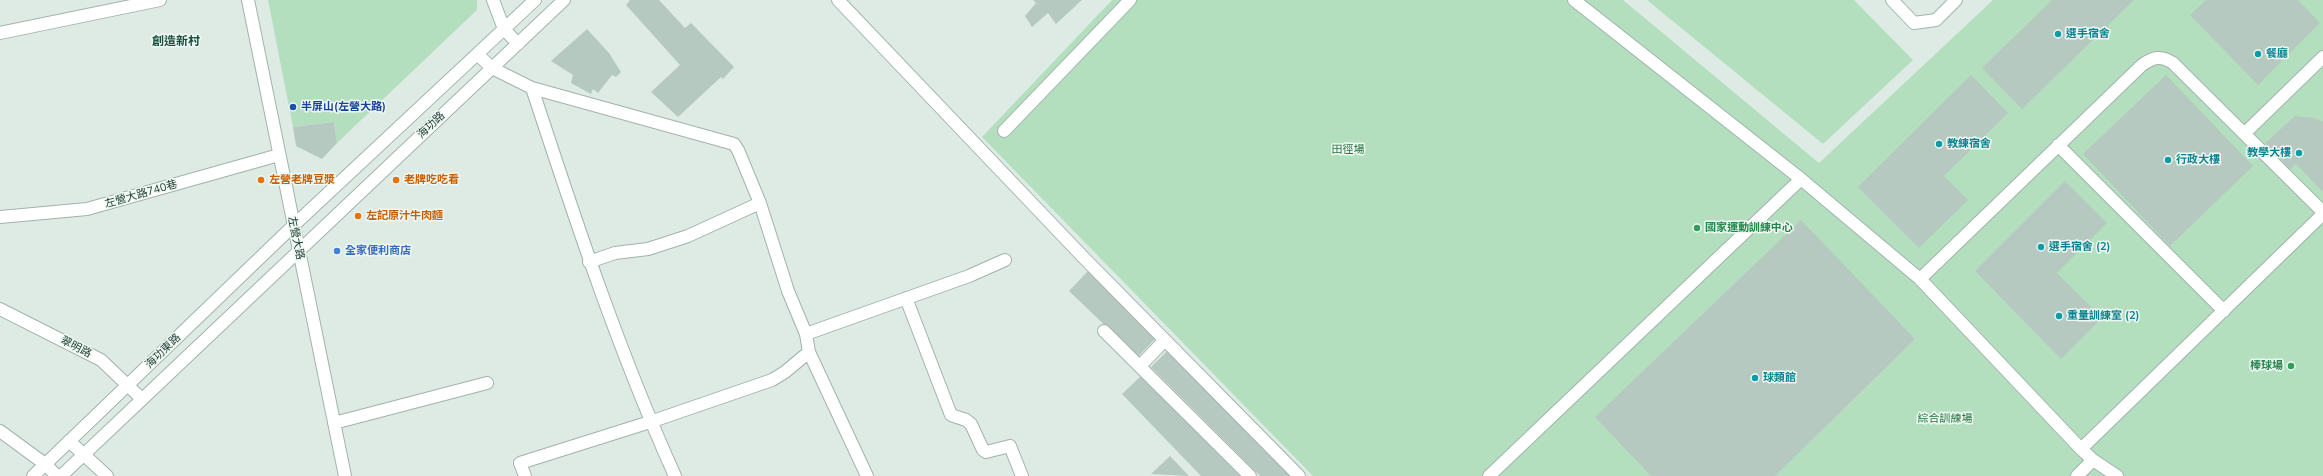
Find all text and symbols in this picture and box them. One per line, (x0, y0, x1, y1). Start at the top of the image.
place label: 選手宿舍 (2066, 27, 2110, 41)
marker: 選手宿舍 (2053, 29, 2063, 39)
district label: 創造新村 (152, 34, 200, 48)
place label: 餐廳 (2266, 47, 2288, 61)
marker: 餐廳 (2253, 49, 2263, 59)
place label: 半屏山(左營大路) (301, 100, 386, 114)
marker: 半屏山(左營大路) (288, 102, 298, 112)
street label: 海功路 (414, 109, 448, 141)
place label: 教練宿舍 (1947, 137, 1991, 151)
marker: 教練宿舍 (1934, 139, 1944, 149)
park label: 田徑場 (1332, 143, 1364, 157)
place label: 教學大樓 (2247, 146, 2291, 160)
marker: 教學大樓 (2294, 148, 2304, 158)
place label: 行政大樓 (2176, 153, 2220, 167)
marker: 行政大樓 (2163, 155, 2173, 165)
place label: 左營老牌豆漿 (269, 173, 335, 187)
place label: 老牌吃吃看 (404, 173, 459, 187)
marker: 左營老牌豆漿 (256, 175, 266, 185)
marker: 老牌吃吃看 (391, 175, 401, 185)
street label: 左營大路740巷 (103, 177, 179, 211)
place label: 左記原汁牛肉麵 (366, 209, 443, 223)
marker: 左記原汁牛肉麵 (353, 211, 363, 221)
street label: 左營大路 (285, 215, 307, 261)
place label: 國家運動訓練中心 (1705, 221, 1793, 235)
marker: 國家運動訓練中心 (1692, 223, 1702, 233)
place label: 選手宿舍 (2) (2049, 240, 2110, 254)
marker: 選手宿舍 (2) (2036, 242, 2046, 252)
place label: 全家便利商店 (345, 244, 411, 258)
marker: 全家便利商店 (332, 246, 342, 256)
place label: 重量訓練室 (2) (2067, 309, 2139, 323)
marker: 重量訓練室 (2) (2054, 311, 2064, 321)
street label: 海功東路 (143, 331, 183, 371)
street label: 翠明路 (58, 334, 94, 360)
place label: 棒球場 (2250, 359, 2283, 373)
marker: 棒球場 (2286, 361, 2296, 371)
place label: 球類館 (1763, 371, 1796, 385)
marker: 球類館 (1750, 373, 1760, 383)
park label: 綜合訓練場 (1918, 412, 1972, 426)

